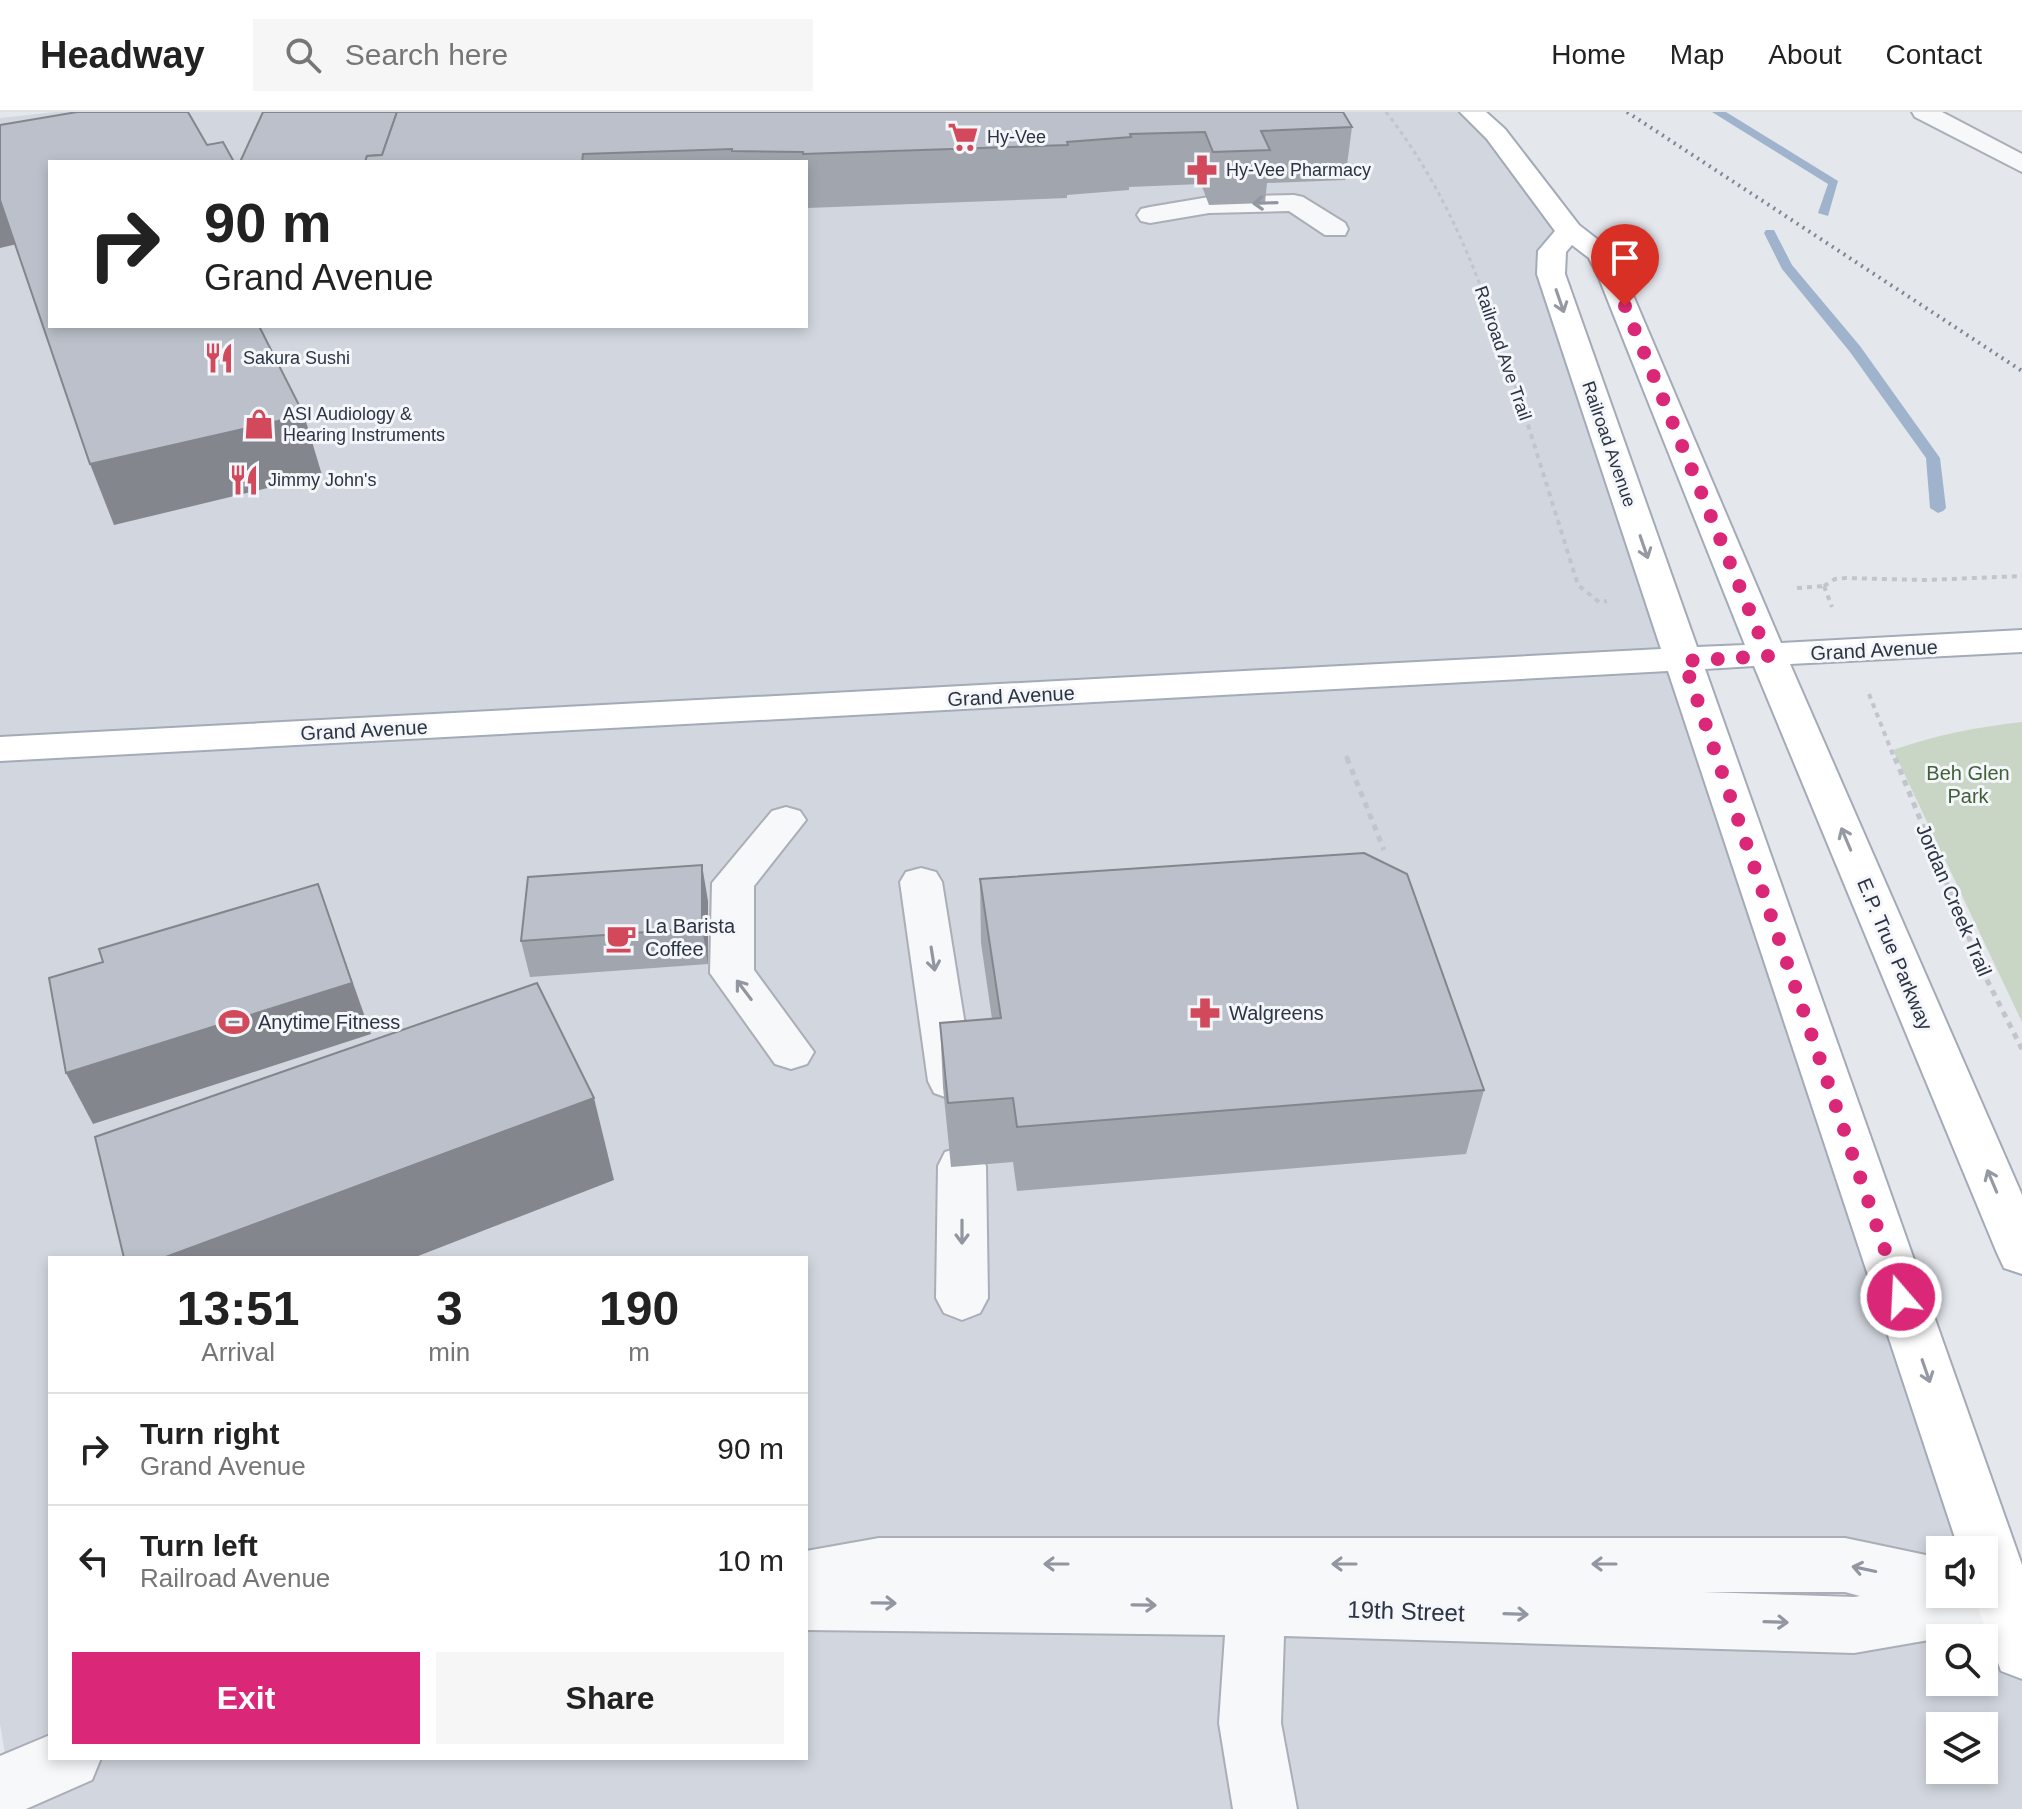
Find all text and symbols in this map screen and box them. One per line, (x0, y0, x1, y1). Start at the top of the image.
search box (253, 19, 813, 91)
icon: search (281, 33, 325, 77)
text: Headway (40, 34, 205, 76)
text: Search here (345, 38, 508, 71)
text: Home (1551, 39, 1626, 70)
text: Map (1670, 39, 1724, 70)
text: About (1768, 39, 1842, 70)
text: Contact (1886, 39, 1982, 70)
supermarket icon: Hy-Vee (946, 120, 980, 154)
place label: Hy-Vee (987, 127, 1046, 147)
pharmacy icon: Hy-Vee Pharmacy (1185, 153, 1219, 187)
place label: Hy-Vee Pharmacy (1226, 160, 1371, 180)
text: 90 m (204, 191, 332, 254)
icon: right (72, 192, 176, 296)
one-way arrow (1252, 196, 1279, 211)
pin (1591, 224, 1659, 306)
icon: arrive (1603, 236, 1647, 280)
text: Grand Avenue (204, 257, 434, 298)
street label: Railroad Ave Trail (1471, 283, 1535, 423)
one-way arrow (1554, 288, 1569, 313)
restaurant icon: Sakura Sushi (202, 341, 236, 375)
place label: Sakura Sushi (243, 348, 350, 368)
street label: Railroad Avenue (1578, 378, 1640, 510)
place label: ASI Audiology & Hearing Instruments (283, 404, 445, 445)
shop icon: ASI Audiology & Hearing Instruments (242, 407, 276, 441)
restaurant icon: Jimmy John's (227, 463, 261, 497)
place label: Jimmy John's (268, 470, 376, 490)
one-way arrow (1638, 534, 1653, 559)
street label: Grand Avenue (1810, 636, 1938, 664)
street label: Grand Avenue (947, 682, 1075, 710)
street label: Grand Avenue (300, 716, 428, 744)
park label: Beh Glen Park (1926, 762, 2010, 807)
street label: Jordan Creek Trail (1912, 820, 1996, 980)
one-way arrow (1838, 827, 1853, 852)
street label: E.P. True Parkway (1853, 875, 1937, 1033)
place label: La Barista Coffee (645, 915, 736, 960)
cafe icon: La Barista Coffee (604, 921, 638, 955)
one-way arrow (926, 946, 941, 971)
one-way arrow (736, 979, 753, 1001)
pharmacy icon: Walgreens (1188, 996, 1222, 1030)
place label: Walgreens (1229, 1002, 1324, 1024)
sports icon: Anytime Fitness (217, 1005, 251, 1039)
place label: Anytime Fitness (258, 1011, 400, 1033)
one-way arrow (1983, 1169, 1998, 1194)
one-way arrow (954, 1218, 970, 1245)
position arrow (1859, 1255, 1943, 1339)
text: 13:51 (177, 1282, 300, 1335)
text: 3 (436, 1282, 463, 1335)
text: 190 (599, 1282, 679, 1335)
text: Arrival (201, 1337, 275, 1367)
text: min (428, 1337, 470, 1367)
text: m (628, 1337, 650, 1367)
one-way arrow (1919, 1358, 1934, 1383)
text: Turn right (140, 1417, 279, 1450)
icon: right (72, 1427, 116, 1471)
text: 90 m (717, 1432, 784, 1465)
text: Grand Avenue (140, 1451, 306, 1481)
text: Turn left (140, 1529, 258, 1562)
map controls (1926, 1536, 1998, 1784)
button: sound (1926, 1536, 1998, 1608)
icon: left (72, 1539, 116, 1583)
text: 10 m (717, 1544, 784, 1577)
one-way arrow (1043, 1556, 1070, 1572)
one-way arrow (1331, 1556, 1358, 1572)
one-way arrow (1591, 1556, 1618, 1572)
one-way arrow (1851, 1561, 1877, 1576)
text: Railroad Avenue (140, 1563, 330, 1593)
one-way arrow (870, 1595, 897, 1611)
street label: 19th Street (1347, 1595, 1465, 1627)
one-way arrow (1130, 1598, 1157, 1613)
one-way arrow (1502, 1607, 1529, 1622)
one-way arrow (1762, 1615, 1789, 1630)
button: search (1926, 1624, 1998, 1696)
button: Exit (72, 1652, 420, 1744)
button: Share (436, 1652, 784, 1744)
button: layers (1926, 1712, 1998, 1784)

